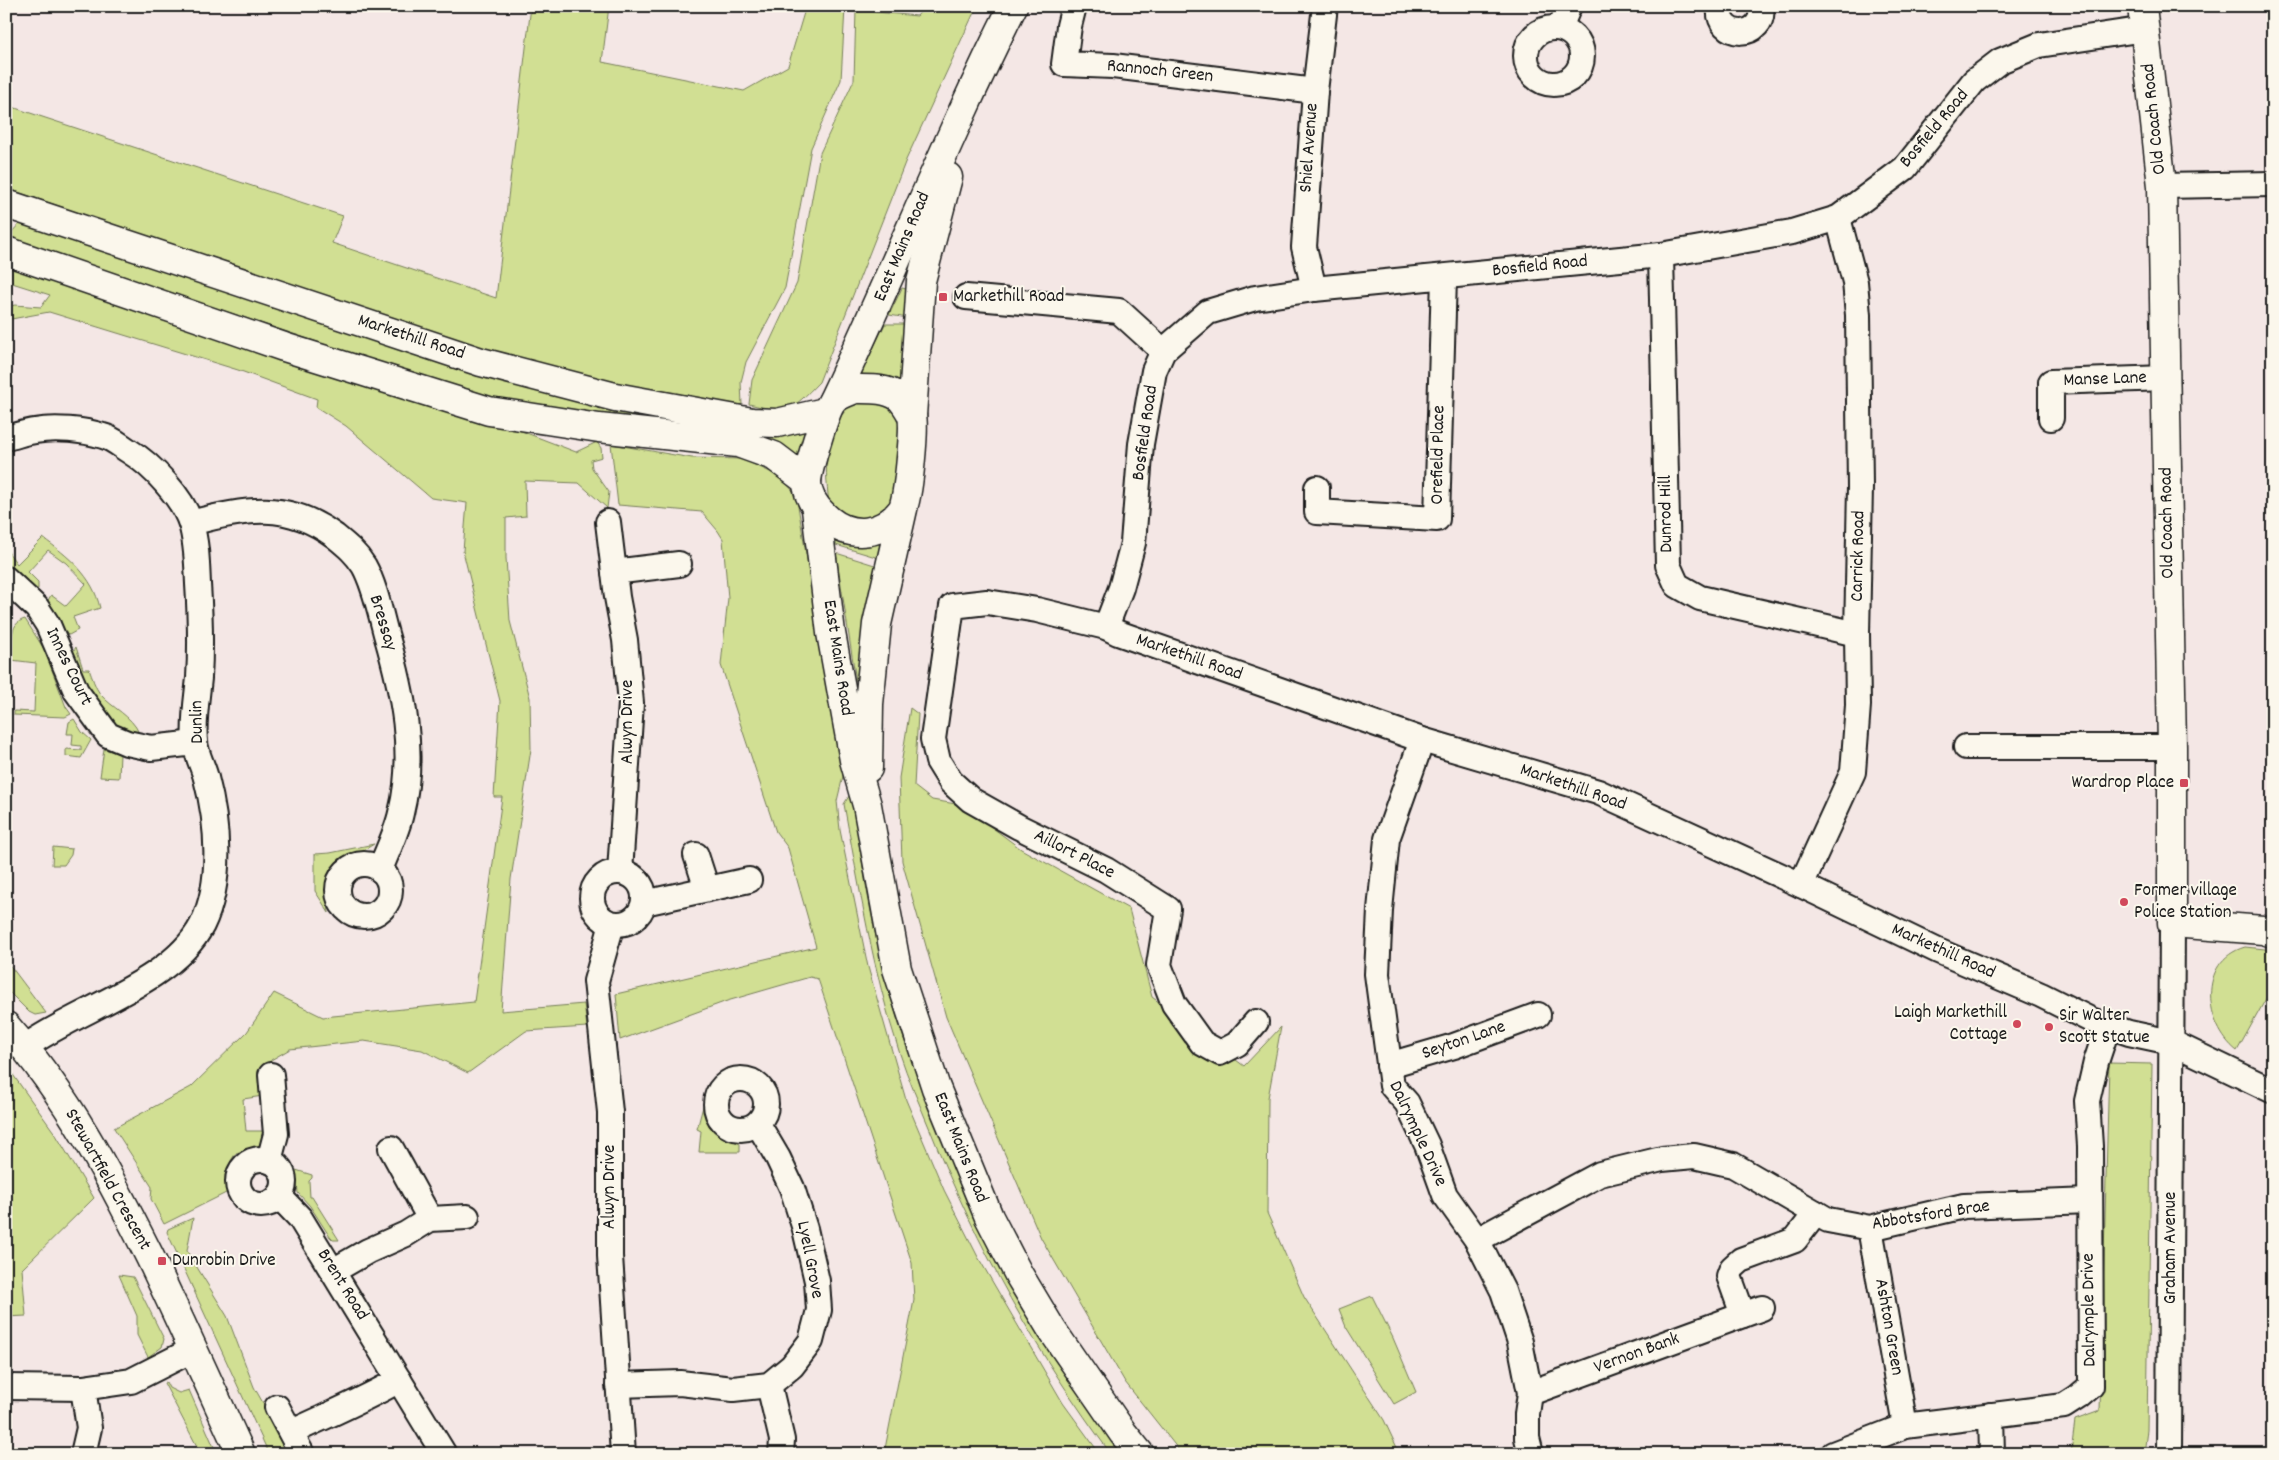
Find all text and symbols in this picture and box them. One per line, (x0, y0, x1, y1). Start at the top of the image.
street label: Rannoch Green (1105, 53, 1215, 91)
street label: Old Coach Road (2136, 62, 2174, 176)
street label: Bosfield Road (1894, 84, 1976, 174)
street label: Shiel Avenue (1293, 102, 1327, 194)
street label: East Mains Road (868, 188, 938, 306)
street label: Bosfield Road (1491, 249, 1589, 285)
place label: Markethill Road (953, 284, 1064, 311)
marker: Markethill Road (937, 291, 949, 303)
street label: Markethill Road (354, 308, 468, 368)
street label: Manse Lane (2063, 365, 2147, 395)
street label: Bosfield Road (1126, 384, 1166, 482)
street label: Orefield Place (1425, 405, 1453, 505)
street label: Old Coach Road (2154, 467, 2182, 579)
street label: Dunrod Hill (1653, 474, 1681, 553)
street label: Carrick Road (1845, 510, 1873, 602)
street label: Bressay (361, 592, 403, 654)
street label: East Mains Road (815, 598, 859, 718)
street label: Innes Court (37, 623, 99, 711)
street label: Markethill Road (1132, 627, 1246, 689)
street label: Alwyn Drive (615, 680, 642, 764)
street label: Dunlin (184, 700, 212, 744)
street label: Markethill Road (1516, 757, 1630, 819)
place label: Wardrop Place (2072, 770, 2174, 797)
marker: Wardrop Place (2178, 777, 2190, 789)
street label: Aillort Place (1029, 823, 1119, 887)
place label: Former village Police Station (2134, 878, 2237, 927)
marker: Former village Police Station (2118, 896, 2130, 908)
street label: Markethill Road (1887, 917, 1999, 987)
place label: Laigh Markethill Cottage (1894, 1000, 2007, 1049)
place label: Sir Walter Scott Statue (2059, 1003, 2150, 1052)
street label: Seyton Lane (1419, 1014, 1509, 1068)
marker: Laigh Markethill Cottage (2011, 1018, 2023, 1030)
marker: Sir Walter Scott Statue (2043, 1021, 2055, 1033)
street label: Dalrymple Drive (1381, 1077, 1453, 1191)
street label: East Mains Road (926, 1089, 994, 1207)
street label: Stewartfield Crescent (57, 1104, 157, 1256)
street label: Alwyn Drive (597, 1145, 624, 1229)
street label: Graham Avenue (2158, 1192, 2185, 1304)
street label: Abbotsford Brae (1870, 1193, 1992, 1239)
street label: Lyell Grove (788, 1219, 830, 1301)
street label: Brent Road (309, 1244, 375, 1326)
place label: Dunrobin Drive (172, 1248, 276, 1275)
street label: Dalrymple Drive (2076, 1253, 2104, 1367)
marker: Dunrobin Drive (156, 1255, 168, 1267)
street label: Ashton Green (1866, 1276, 1910, 1378)
street label: Vernon Bank (1590, 1326, 1684, 1382)

